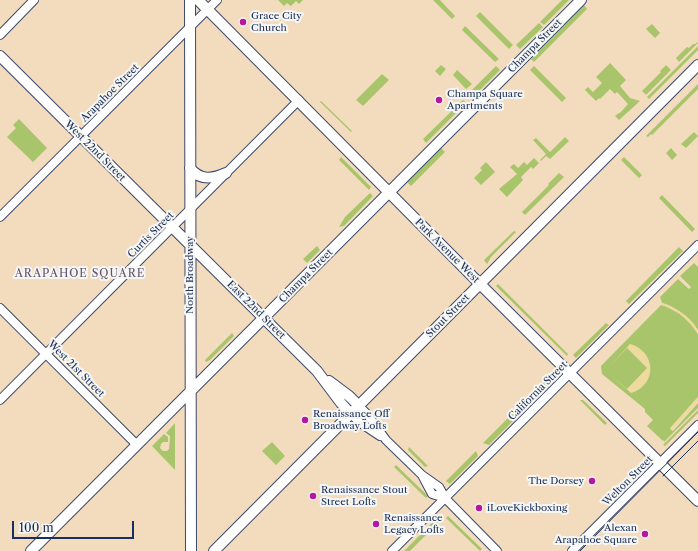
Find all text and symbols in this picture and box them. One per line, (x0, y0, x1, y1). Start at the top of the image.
place label: Grace City Church (251, 10, 302, 34)
marker: Grace City Church (238, 17, 248, 27)
street label: Champa Street (506, 17, 564, 75)
street label: Arapahoe Street (78, 61, 142, 125)
place label: Champa Square Apartments (447, 88, 523, 112)
marker: Champa Square Apartments (434, 95, 444, 105)
street label: West 22nd Street (62, 118, 128, 184)
street label: Curtis Street (126, 210, 176, 260)
street label: Park Avenue West (412, 216, 482, 286)
street label: North Broadway (184, 236, 196, 314)
street label: Champa Street (277, 247, 335, 305)
district label: ARAPAHOE SQUARE (15, 267, 145, 281)
street label: East 22nd Street (224, 278, 288, 342)
street label: Stout Street (424, 292, 472, 340)
street label: West 21st Street (45, 338, 107, 400)
street label: California Street (506, 359, 570, 423)
place label: Renaissance Off Broadway Lofts (313, 408, 389, 432)
marker: Renaissance Off Broadway Lofts (300, 415, 310, 425)
street label: Welton Street (601, 454, 655, 508)
place label: The Dorsey (528, 475, 584, 487)
marker: The Dorsey (587, 476, 597, 486)
place label: Renaissance Stout Street Lofts (321, 484, 408, 508)
marker: Renaissance Stout Street Lofts (308, 491, 318, 501)
place label: iLoveKickboxing (487, 502, 567, 514)
marker: iLoveKickboxing (474, 503, 484, 513)
place label: Renaissance Legacy Lofts (384, 512, 444, 536)
scale bar (14, 513, 136, 539)
marker: Renaissance Legacy Lofts (371, 519, 381, 529)
text: 100 m (19, 520, 54, 535)
place label: Alexan Arapahoe Square (555, 522, 637, 546)
marker: Alexan Arapahoe Square (640, 529, 650, 539)

